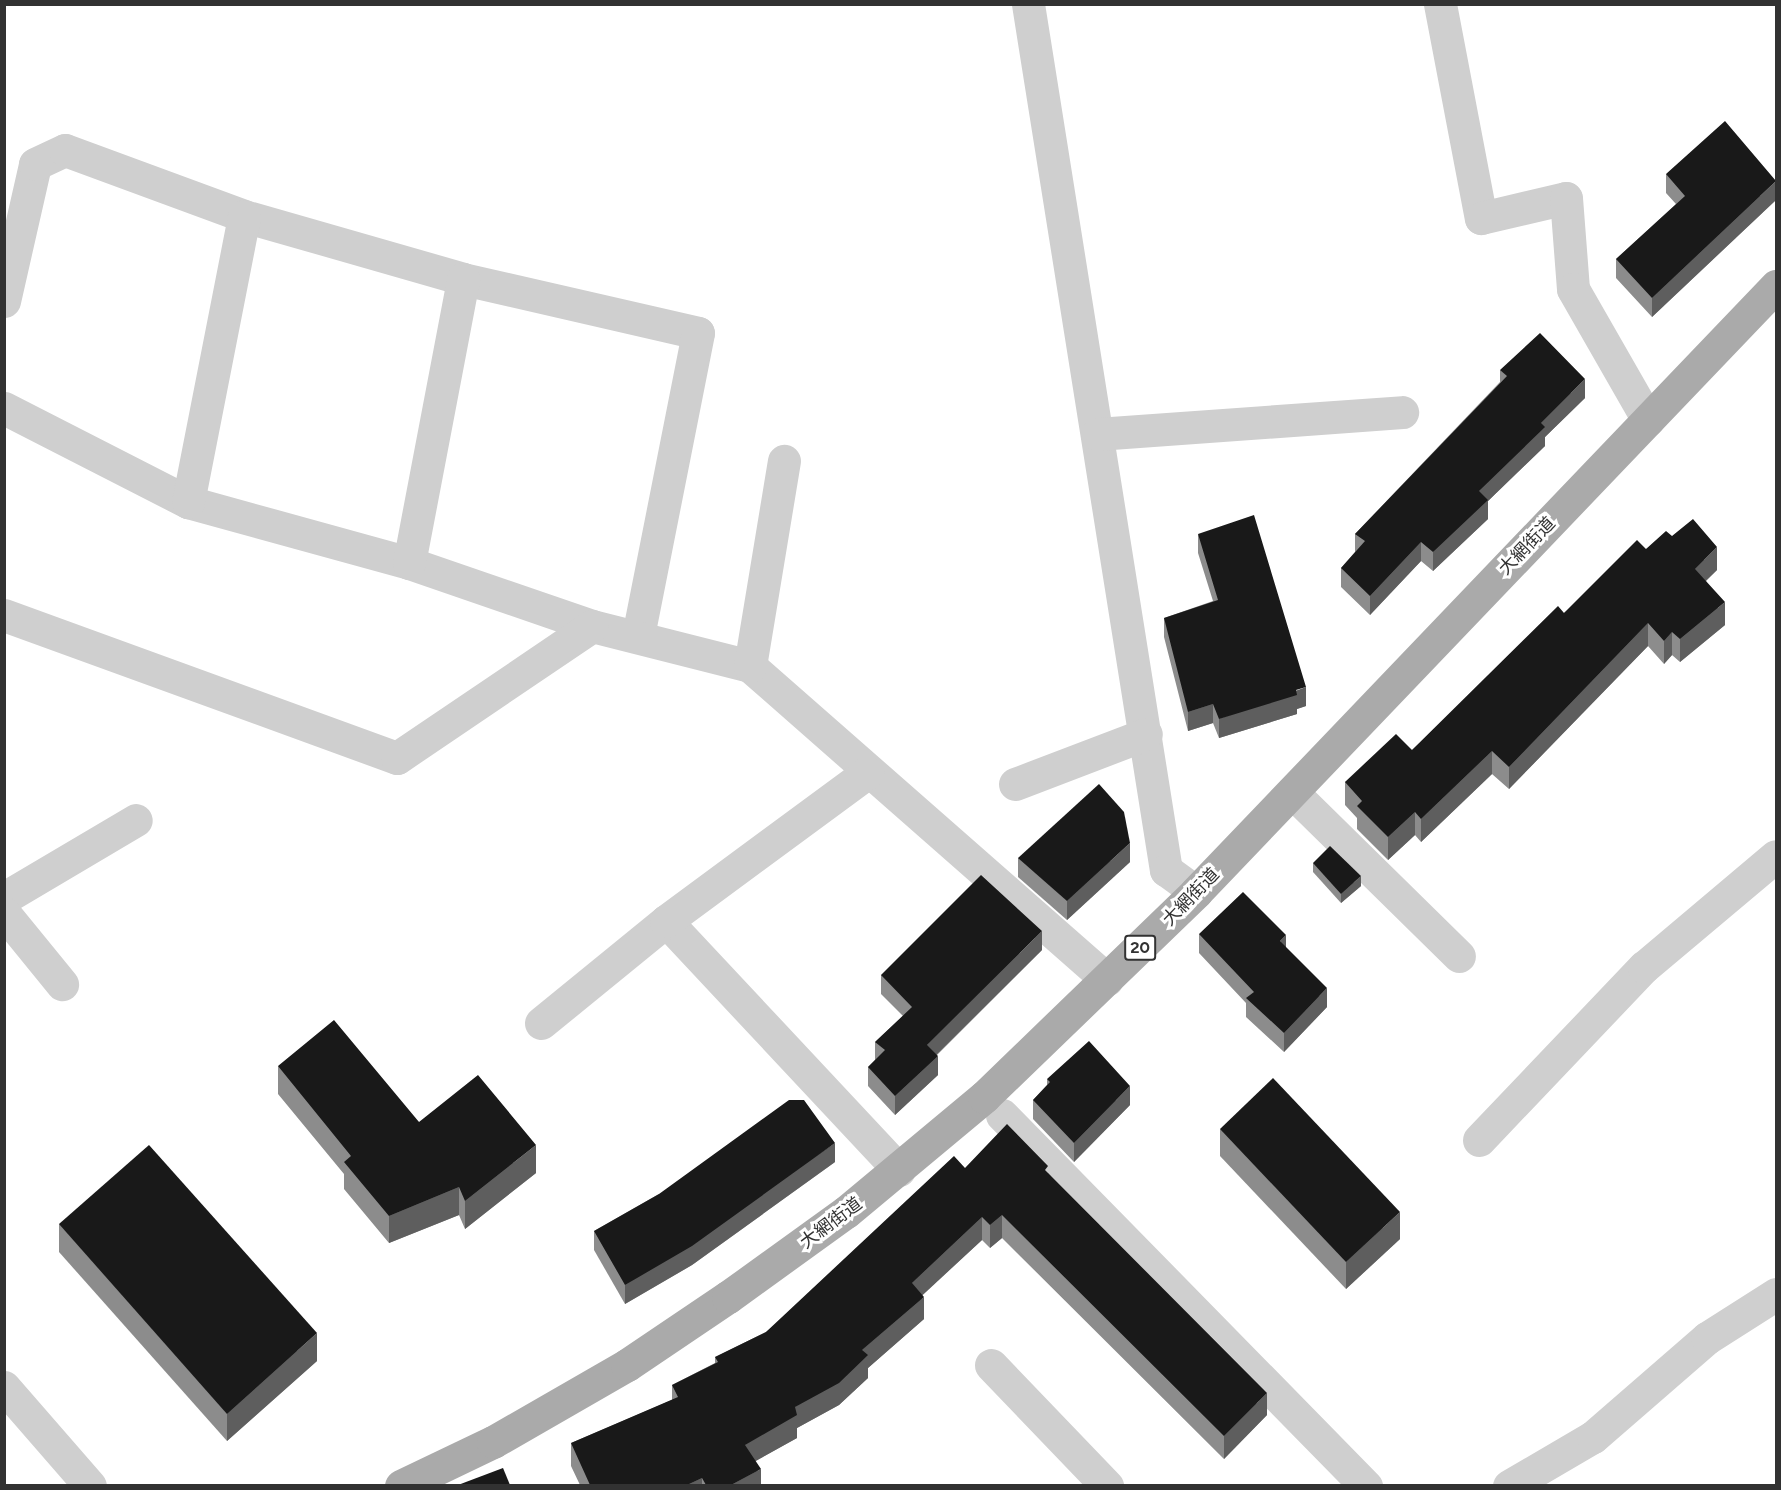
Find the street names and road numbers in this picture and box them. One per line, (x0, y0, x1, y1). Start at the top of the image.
street label: 大網街道 (1494, 513, 1560, 579)
street label: 大網街道 (1158, 864, 1224, 930)
road number: 20 (1124, 935, 1156, 961)
street label: 大網街道 (796, 1193, 866, 1253)

